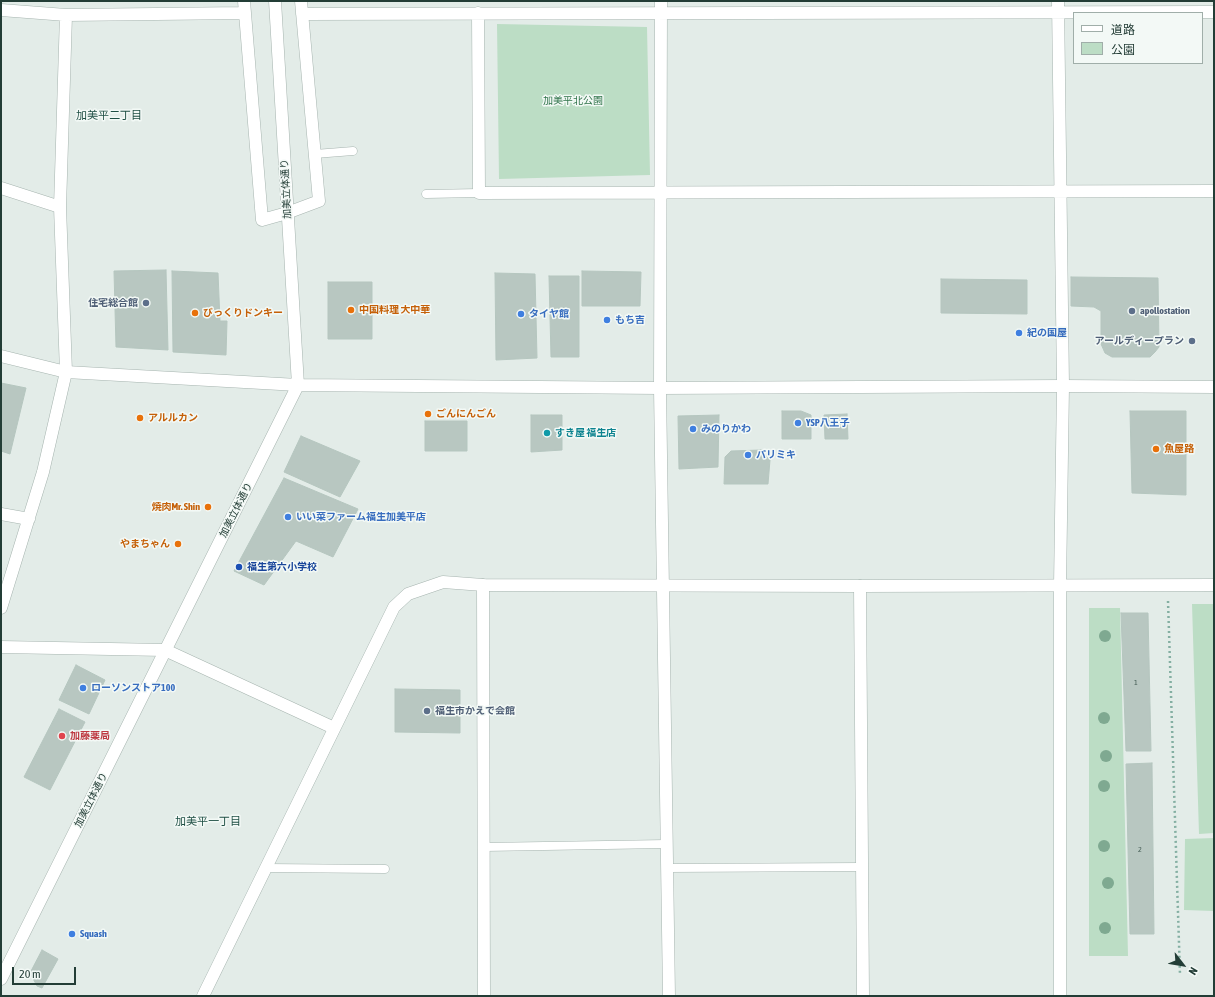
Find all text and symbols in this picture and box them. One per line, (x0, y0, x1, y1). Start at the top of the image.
legend (1073, 12, 1203, 64)
text: 道路 (1111, 23, 1135, 37)
text: 公園 (1111, 43, 1135, 57)
park label: 加美平北公園 (543, 95, 603, 107)
district label: 加美平二丁目 (76, 109, 142, 123)
street label: 加美立体通り (278, 159, 294, 219)
place label: 住宅総合館 (88, 297, 138, 309)
marker: 住宅総合館 (141, 298, 151, 308)
place label: 中国料理 大中華 (359, 304, 430, 316)
marker: 中国料理 大中華 (346, 305, 356, 315)
place label: apollostation (1140, 305, 1190, 317)
marker: apollostation (1127, 306, 1137, 316)
place label: びっくりドンキー (203, 307, 283, 319)
marker: びっくりドンキー (190, 308, 200, 318)
place label: タイヤ館 (529, 308, 569, 320)
marker: タイヤ館 (516, 309, 526, 319)
place label: もち吉 (615, 314, 645, 326)
marker: もち吉 (602, 315, 612, 325)
place label: 紀の国屋 (1027, 327, 1067, 339)
marker: 紀の国屋 (1014, 328, 1024, 338)
place label: アールディープラン (1095, 335, 1184, 347)
marker: アールディープラン (1187, 336, 1197, 346)
place label: ごんにんごん (436, 408, 496, 420)
marker: ごんにんごん (423, 409, 433, 419)
place label: アルルカン (148, 412, 198, 424)
marker: アルルカン (135, 413, 145, 423)
place label: YSP八王子 (806, 417, 850, 429)
marker: YSP八王子 (793, 418, 803, 428)
place label: みのりかわ (701, 423, 751, 435)
marker: みのりかわ (688, 424, 698, 434)
place label: すき屋 福生店 (555, 427, 616, 439)
marker: すき屋 福生店 (542, 428, 552, 438)
place label: 魚屋路 (1164, 443, 1194, 455)
marker: 魚屋路 (1151, 444, 1161, 454)
place label: パリミキ (756, 449, 796, 461)
marker: パリミキ (743, 450, 753, 460)
street label: 加美立体通り (217, 481, 255, 539)
place label: 焼肉Mr. Shin (151, 501, 200, 513)
marker: 焼肉Mr. Shin (203, 502, 213, 512)
place label: いい菜ファーム福生加美平店 (296, 511, 426, 523)
marker: いい菜ファーム福生加美平店 (283, 512, 293, 522)
place label: やまちゃん (120, 538, 170, 550)
marker: やまちゃん (173, 539, 183, 549)
place label: 福生第六小学校 (247, 561, 317, 573)
marker: 福生第六小学校 (234, 562, 244, 572)
house number: 1 (1134, 677, 1138, 687)
place label: ローソンストア100 (91, 682, 175, 694)
marker: ローソンストア100 (78, 683, 88, 693)
place label: 福生市かえで会館 (435, 705, 515, 717)
marker: 福生市かえで会館 (422, 706, 432, 716)
place label: 加藤薬局 (70, 730, 110, 742)
marker: 加藤薬局 (57, 731, 67, 741)
street label: 加美立体通り (72, 771, 110, 829)
district label: 加美平一丁目 (175, 815, 241, 829)
house number: 2 (1138, 844, 1142, 854)
place label: Squash (80, 928, 107, 940)
marker: Squash (67, 929, 77, 939)
north arrow (1163, 945, 1203, 985)
scale bar (14, 959, 78, 985)
text: N (1186, 965, 1200, 977)
text: 20 m (19, 967, 41, 981)

